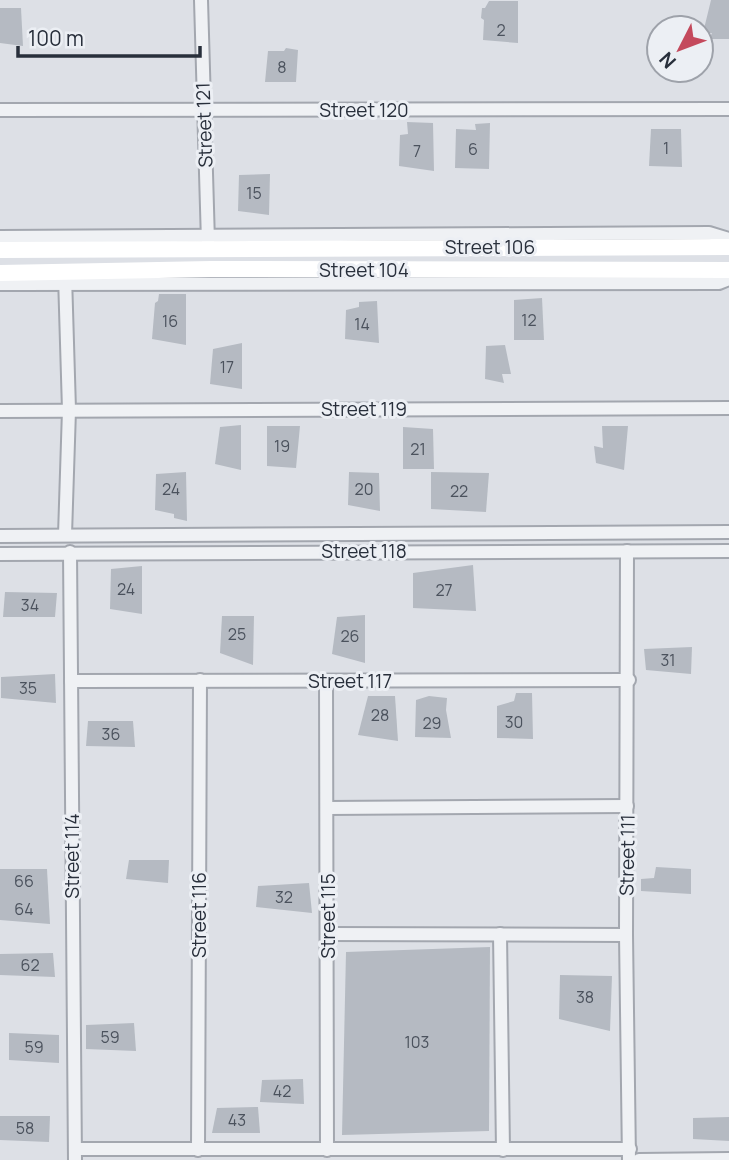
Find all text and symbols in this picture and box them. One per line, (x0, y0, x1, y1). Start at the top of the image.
scale bar (18, 14, 200, 58)
north arrow (645, 14, 715, 84)
house number: 2 (496, 19, 506, 41)
text: 100 m (28, 24, 84, 52)
text: N (653, 47, 682, 74)
house number: 8 (277, 56, 287, 78)
street label: Street 121 (190, 82, 218, 168)
street label: Street 120 (319, 97, 409, 123)
house number: 1 (663, 137, 669, 159)
house number: 6 (468, 138, 478, 160)
house number: 7 (413, 140, 421, 162)
house number: 15 (246, 182, 262, 204)
street label: Street 106 (445, 234, 535, 260)
street label: Street 104 (319, 257, 409, 283)
house number: 12 (521, 309, 537, 331)
house number: 16 (162, 310, 178, 332)
house number: 14 (354, 313, 370, 335)
house number: 17 (220, 356, 234, 378)
street label: Street 119 (321, 396, 407, 422)
house number: 19 (274, 435, 290, 457)
house number: 21 (410, 438, 426, 460)
house number: 24 (162, 478, 180, 500)
house number: 20 (355, 478, 373, 500)
house number: 22 (450, 480, 468, 502)
street label: Street 118 (321, 538, 407, 564)
house number: 24 (117, 578, 135, 600)
house number: 27 (435, 579, 453, 601)
house number: 34 (21, 594, 39, 616)
house number: 25 (228, 623, 246, 645)
house number: 26 (340, 625, 360, 647)
house number: 31 (660, 649, 676, 671)
street label: Street 117 (308, 668, 392, 694)
house number: 35 (19, 677, 37, 699)
house number: 28 (371, 704, 389, 726)
house number: 30 (505, 711, 523, 733)
house number: 29 (422, 712, 442, 734)
house number: 36 (102, 723, 120, 745)
street label: Street 114 (59, 813, 85, 899)
street label: Street 111 (613, 814, 641, 896)
house number: 66 (14, 870, 34, 892)
street label: Street 116 (186, 872, 212, 958)
street label: Street 115 (315, 873, 341, 959)
house number: 32 (275, 886, 293, 908)
house number: 64 (14, 898, 34, 920)
house number: 62 (20, 954, 40, 976)
house number: 38 (576, 986, 594, 1008)
house number: 59 (100, 1026, 120, 1048)
house number: 103 (405, 1031, 429, 1053)
house number: 59 (24, 1036, 44, 1058)
house number: 42 (273, 1080, 291, 1102)
house number: 43 (228, 1109, 246, 1131)
house number: 58 (16, 1117, 34, 1139)

